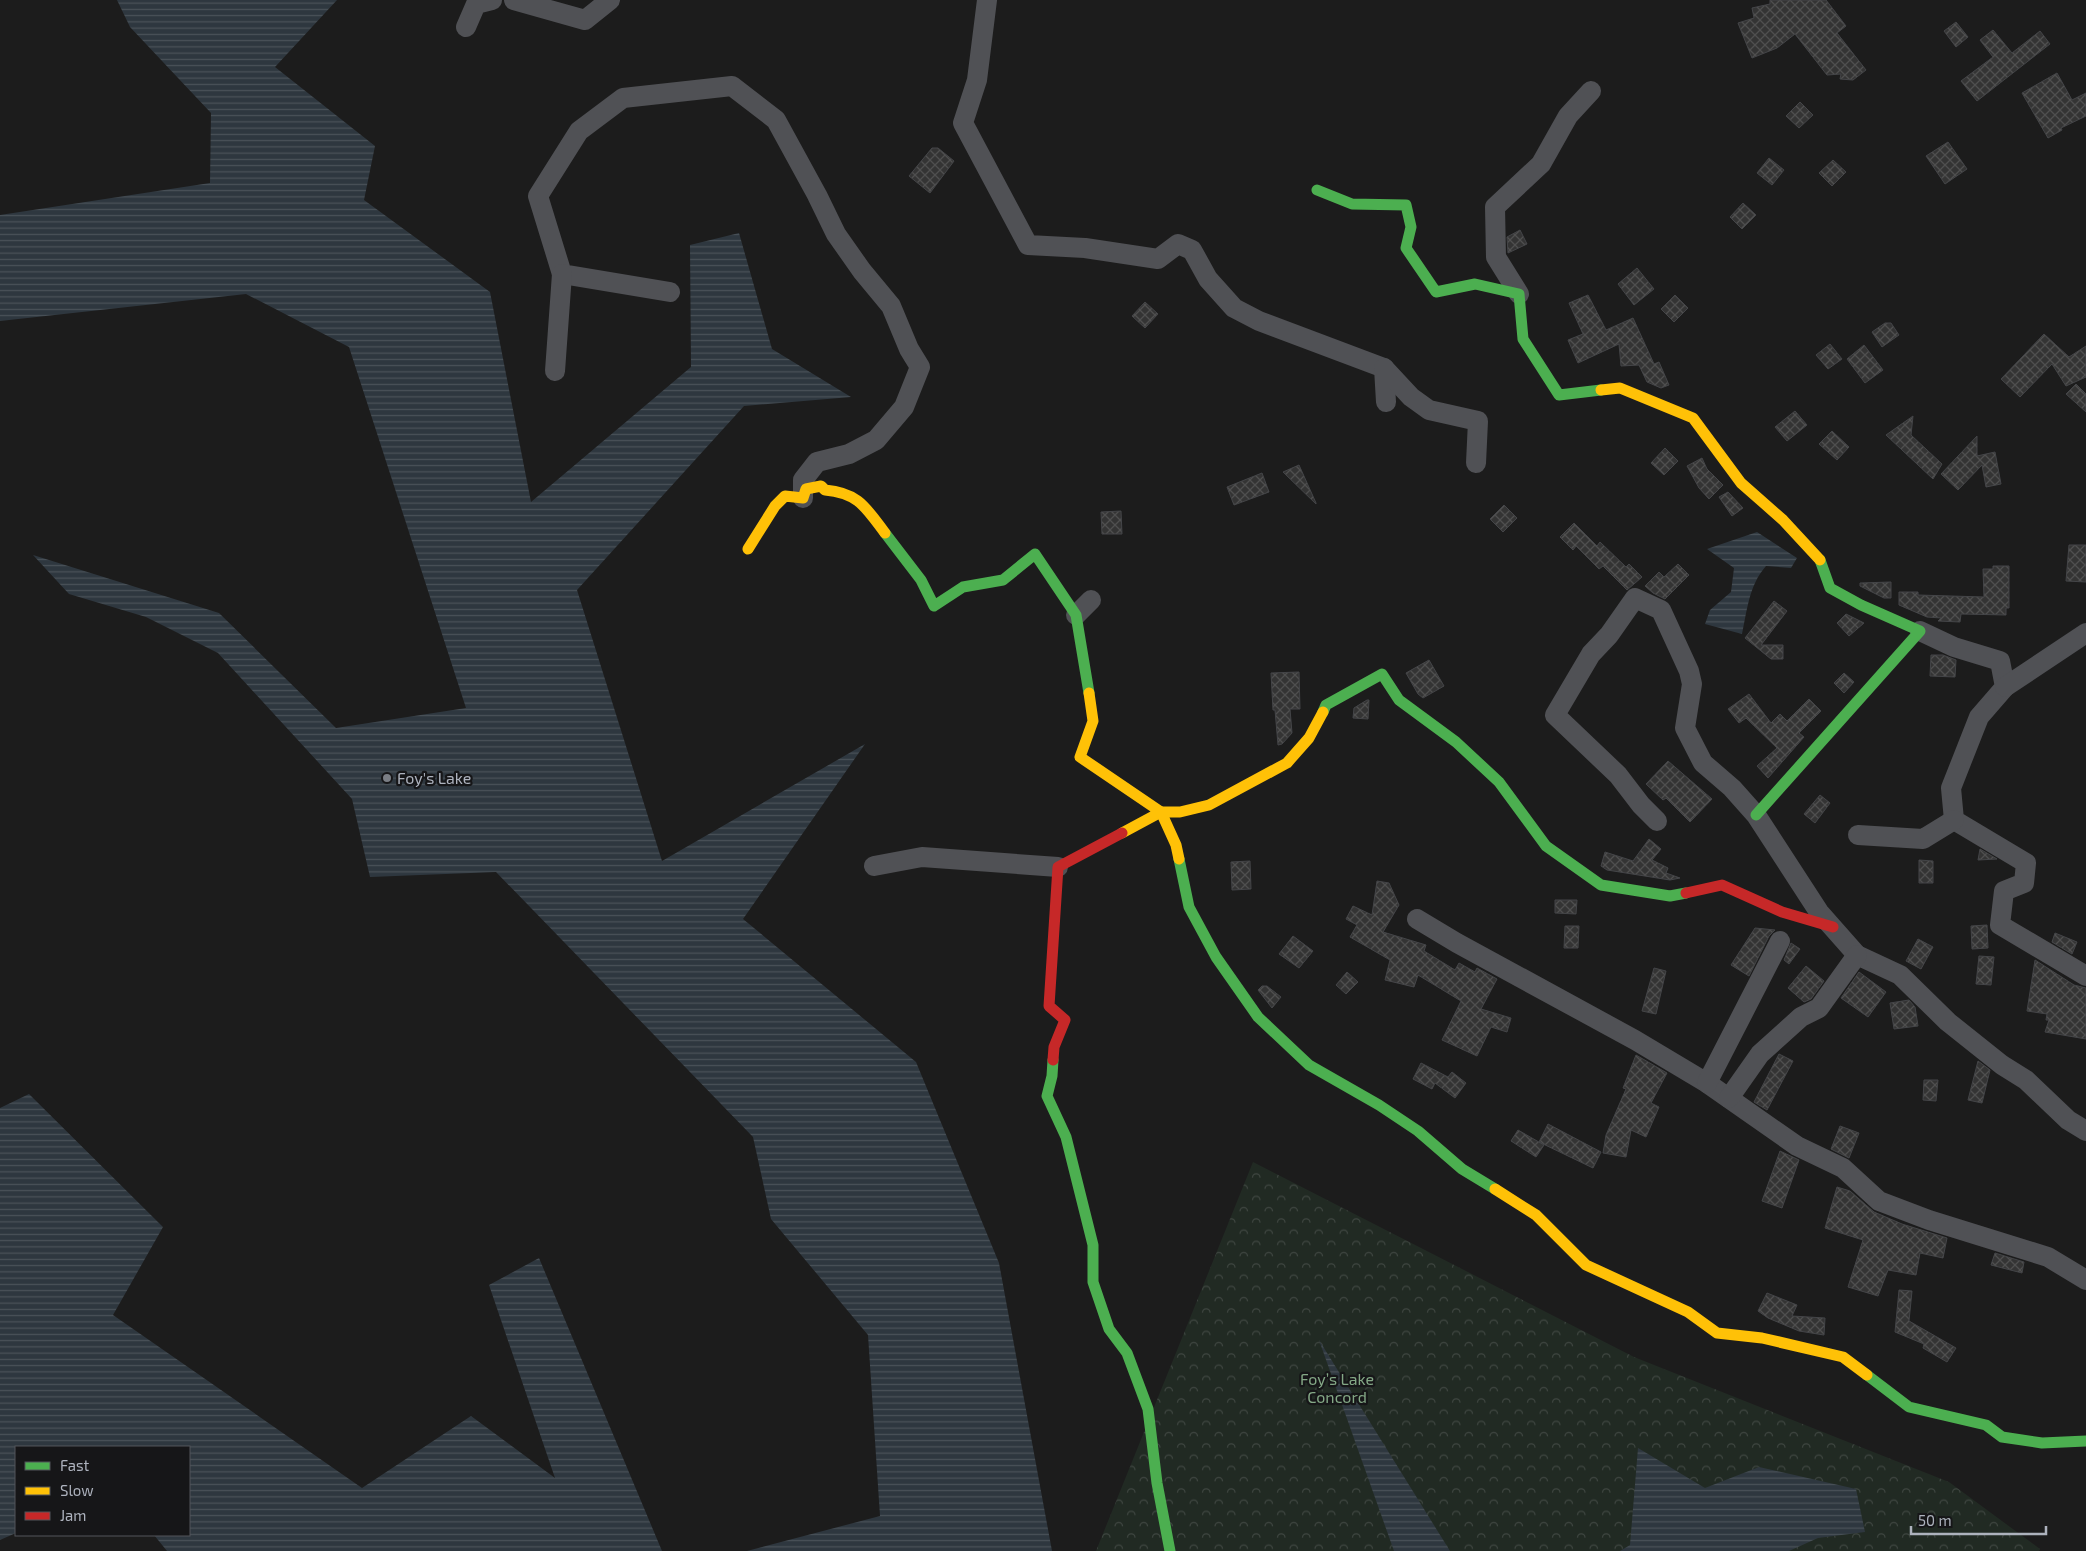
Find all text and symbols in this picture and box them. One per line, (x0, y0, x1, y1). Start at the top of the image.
place label: Foy's Lake (397, 768, 471, 787)
marker: Foy's Lake (381, 772, 393, 784)
park label: Foy’s Lake Concord (1300, 1369, 1374, 1406)
legend (15, 1446, 190, 1536)
text: Fast (60, 1456, 90, 1474)
text: Slow (60, 1481, 94, 1499)
scale bar (1911, 1504, 2046, 1536)
text: Jam (60, 1506, 86, 1524)
text: 50 m (1918, 1511, 1952, 1529)

